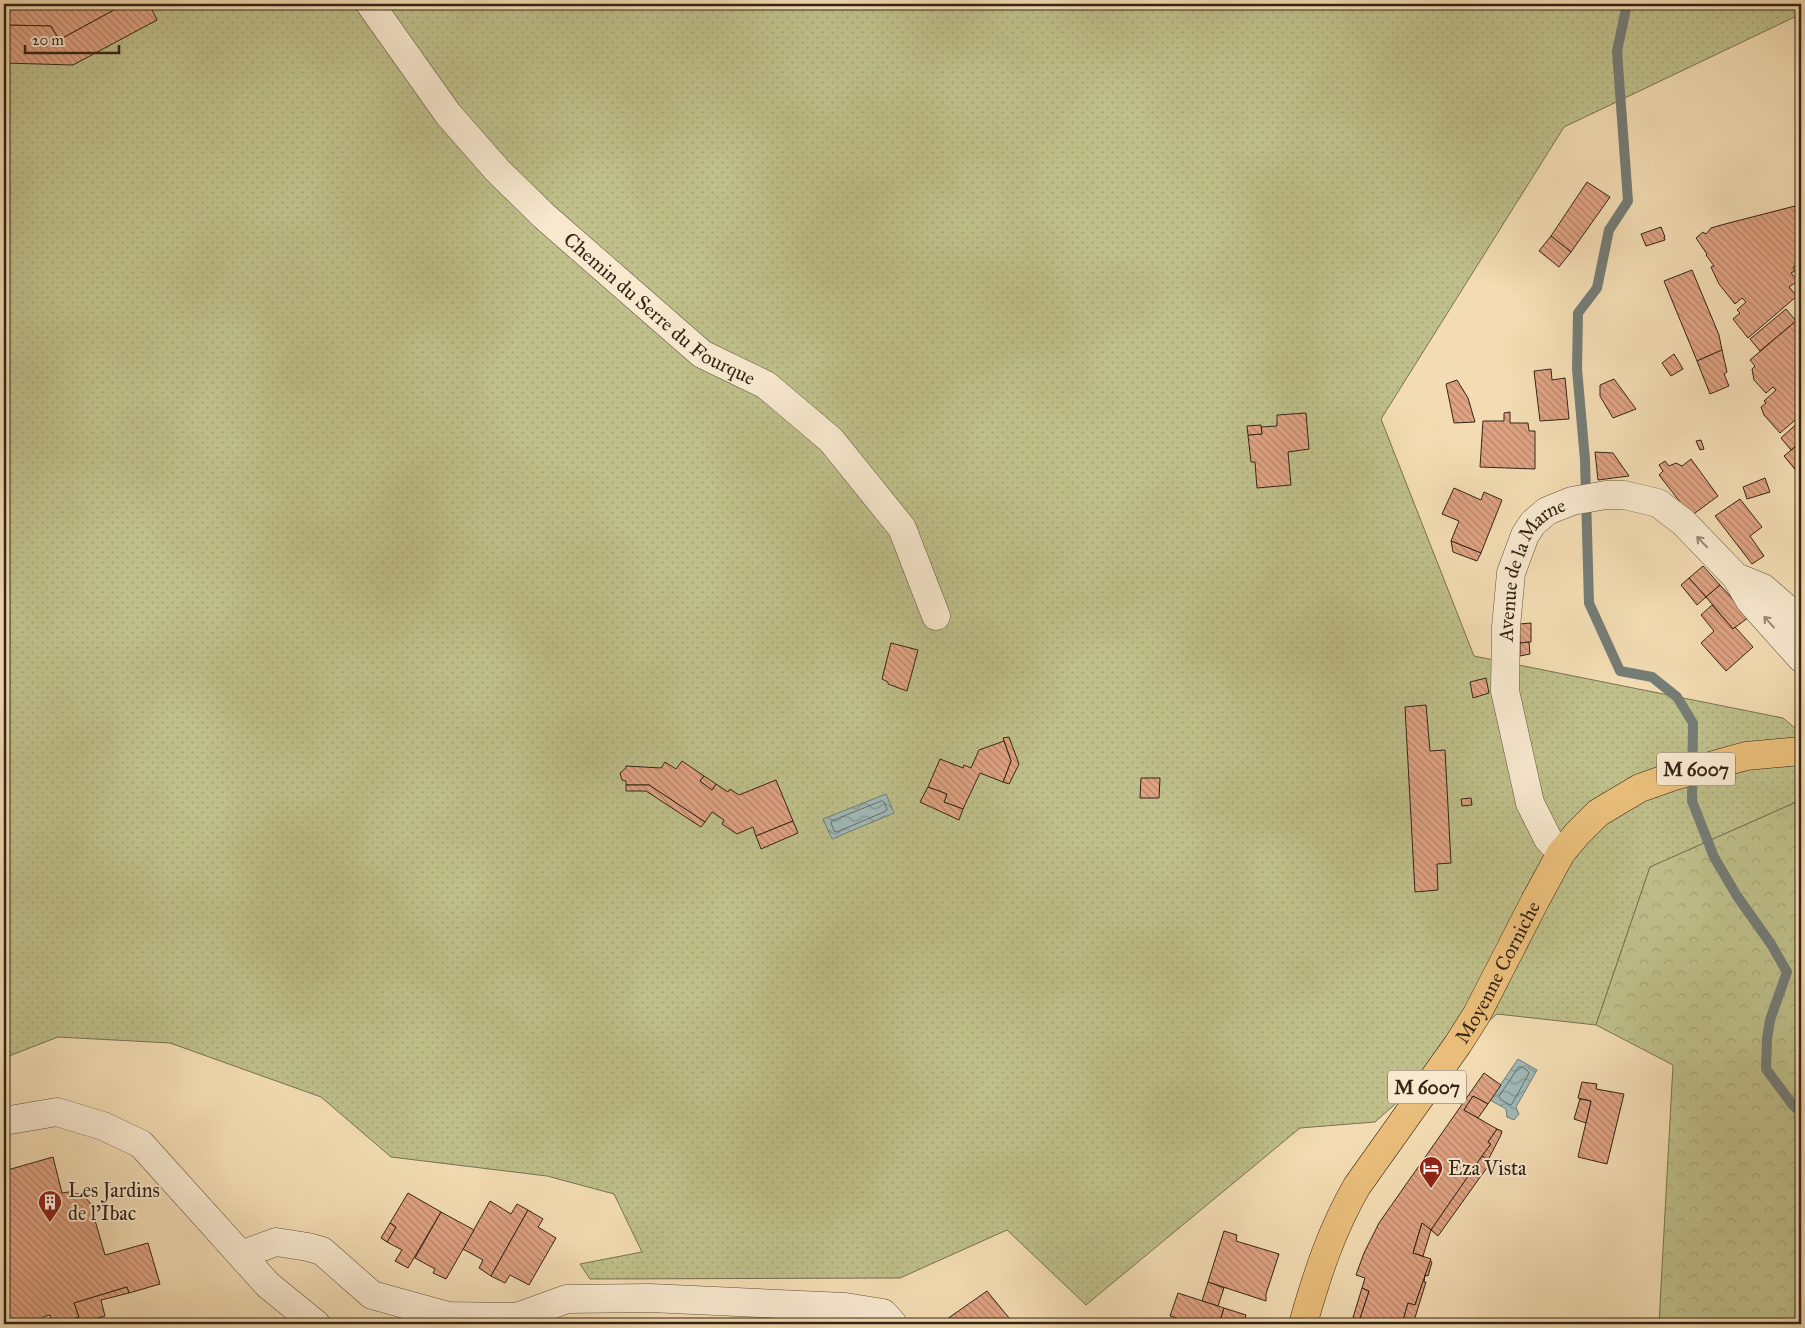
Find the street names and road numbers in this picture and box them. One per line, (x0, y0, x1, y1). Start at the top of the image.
street label: Chemin du Serre du Fourque (559, 227, 759, 390)
street label: Avenue de la Marne (1494, 493, 1569, 643)
road number: M 6007 (1657, 752, 1735, 786)
street label: Moyenne Corniche (1450, 897, 1545, 1048)
road number: M 6007 (1388, 1070, 1466, 1104)

